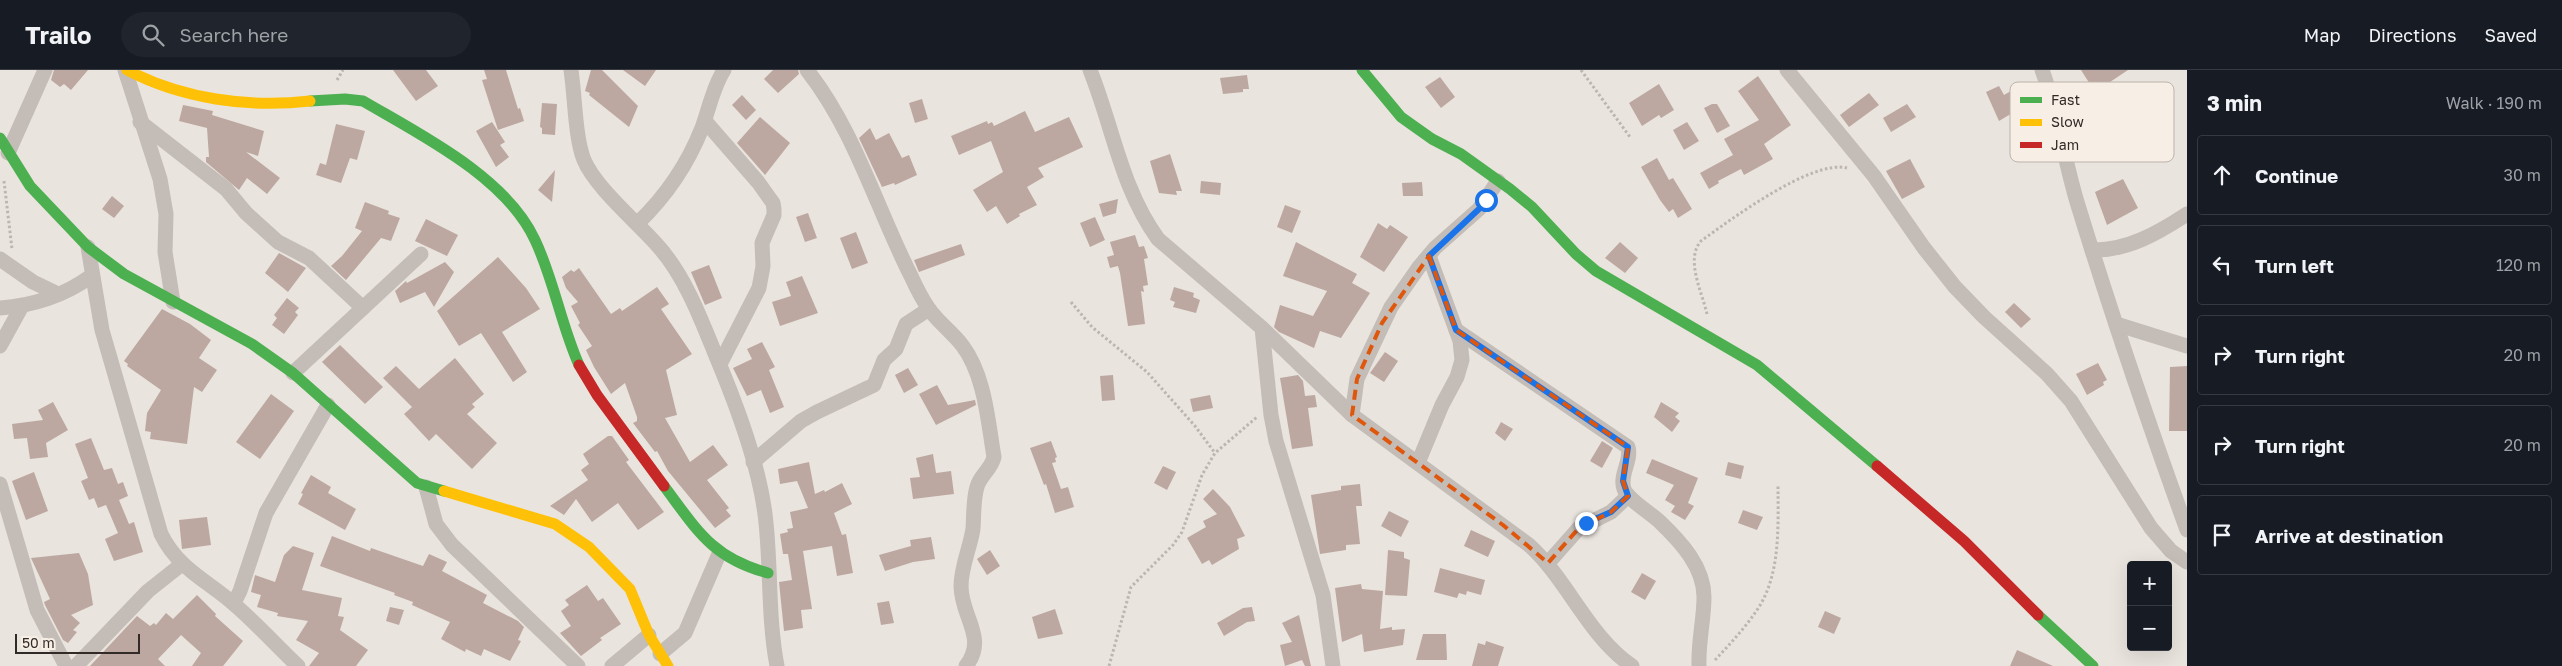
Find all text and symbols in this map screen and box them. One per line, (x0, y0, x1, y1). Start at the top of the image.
search box (121, 12, 471, 57)
text: Trailo (25, 20, 91, 49)
icon: search (139, 21, 167, 49)
text: Search here (179, 23, 288, 46)
text: Map (2304, 24, 2340, 46)
text: Directions (2368, 24, 2456, 46)
text: Saved (2484, 24, 2537, 46)
legend (2010, 82, 2174, 162)
text: 3 min (2207, 90, 2262, 116)
text: Fast (2051, 91, 2080, 108)
text: Walk · 190 m (2446, 93, 2542, 113)
text: Slow (2051, 113, 2084, 130)
text: Jam (2051, 136, 2079, 153)
icon: ahead (2208, 161, 2236, 189)
text: Continue (2255, 164, 2338, 187)
text: 30 m (2504, 165, 2541, 185)
route start (1475, 189, 1498, 212)
icon: left (2208, 251, 2236, 279)
text: Turn left (2255, 254, 2334, 277)
text: 120 m (2496, 255, 2541, 275)
icon: right (2208, 341, 2236, 369)
text: Turn right (2255, 344, 2345, 367)
text: 20 m (2504, 345, 2541, 365)
icon: right (2208, 431, 2236, 459)
text: Turn right (2255, 434, 2345, 457)
text: 20 m (2504, 435, 2541, 455)
route end (1575, 512, 1598, 535)
icon: arrive (2208, 521, 2236, 549)
text: Arrive at destination (2255, 524, 2443, 547)
map controls (2127, 561, 2172, 651)
button: + (2127, 561, 2172, 606)
button: − (2127, 606, 2172, 651)
scale bar (15, 631, 140, 654)
text: 50 m (22, 634, 55, 651)

